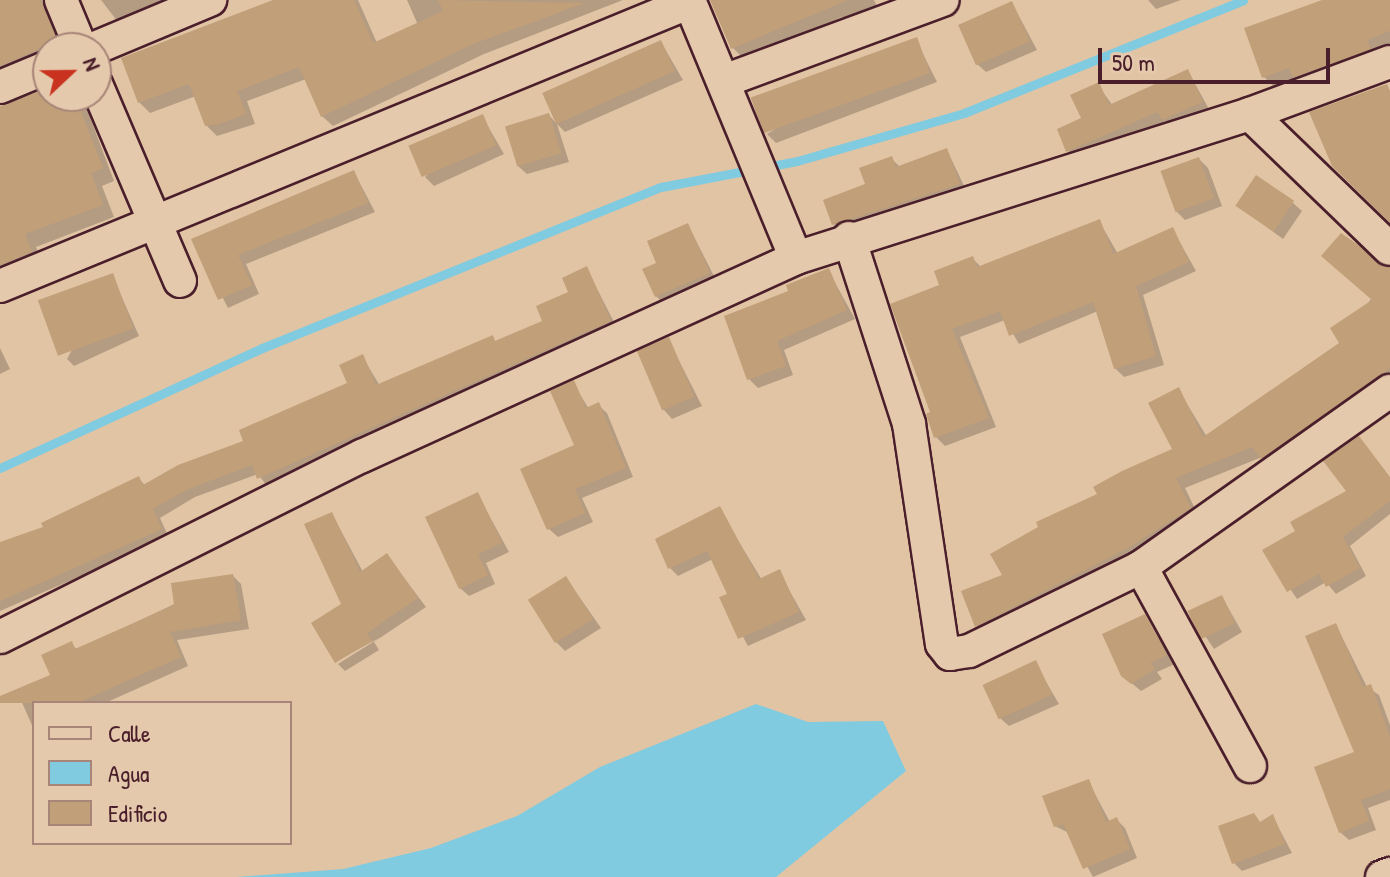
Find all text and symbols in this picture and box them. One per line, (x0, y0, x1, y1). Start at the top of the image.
north arrow (32, 32, 112, 112)
scale bar (1102, 32, 1334, 82)
text: 50 m (1112, 46, 1155, 78)
text: N (76, 53, 109, 75)
legend (32, 701, 292, 845)
text: Calle (108, 717, 150, 749)
text: Agua (108, 757, 149, 789)
text: Edificio (108, 797, 167, 829)

